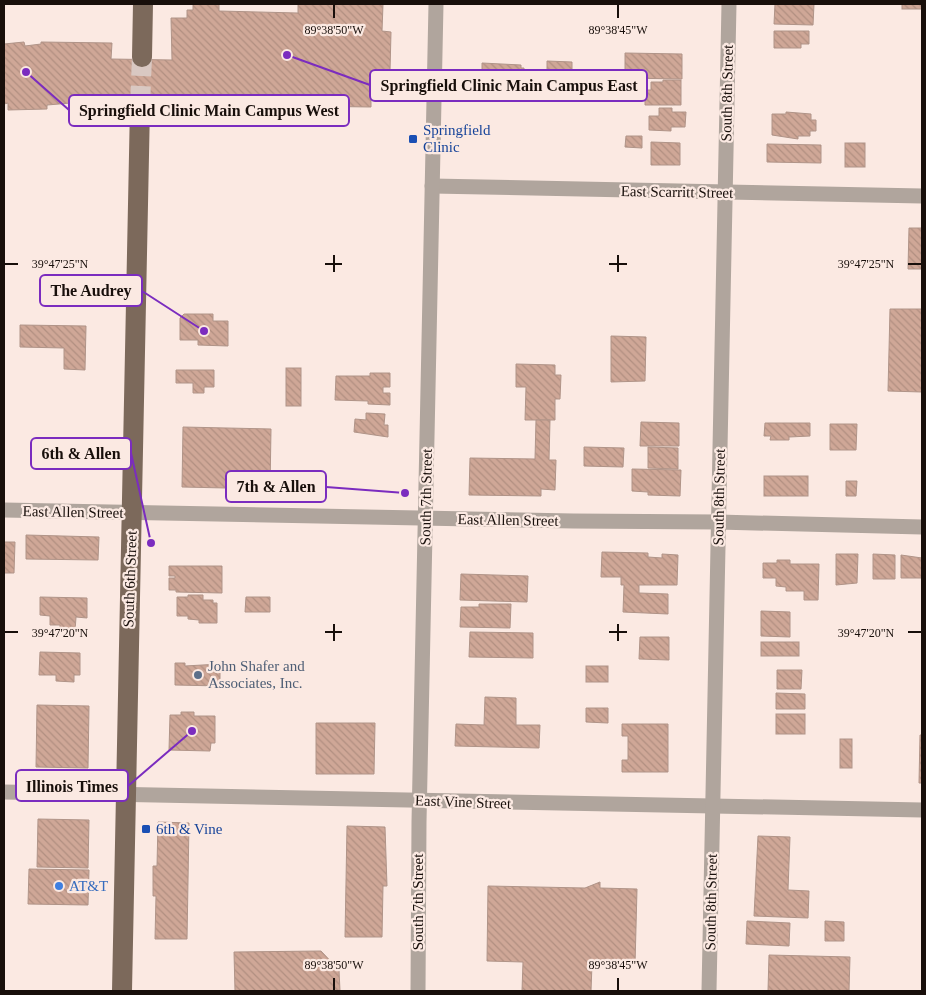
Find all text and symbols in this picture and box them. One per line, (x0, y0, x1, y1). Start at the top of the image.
text: 89°38'50"W (304, 23, 364, 37)
text: 89°38'45"W (588, 23, 648, 37)
street label: South 8th Street (718, 44, 736, 141)
callout: Springfield Clinic Main Campus East (370, 70, 647, 101)
text: Springfield Clinic Main Campus East (381, 77, 638, 95)
callout: Springfield Clinic Main Campus West (69, 95, 349, 126)
text: Springfield Clinic Main Campus West (79, 102, 340, 120)
place label: Springfield Clinic (423, 122, 491, 155)
marker: Springfield Clinic (407, 133, 419, 145)
street label: East Scarritt Street (621, 183, 734, 201)
text: 39°47'25"N (32, 257, 89, 271)
text: 39°47'25"N (838, 257, 895, 271)
callout: The Audrey (40, 275, 142, 306)
text: The Audrey (50, 282, 132, 300)
callout: 6th & Allen (31, 438, 131, 469)
text: 6th & Allen (41, 445, 121, 462)
street label: South 7th Street (417, 448, 435, 545)
street label: South 8th Street (710, 448, 728, 545)
callout: 7th & Allen (226, 471, 326, 502)
text: 7th & Allen (236, 478, 316, 495)
street label: East Allen Street (22, 503, 124, 521)
street label: East Allen Street (457, 511, 559, 529)
street label: South 6th Street (120, 530, 140, 628)
text: 39°47'20"N (32, 626, 89, 640)
text: 39°47'20"N (838, 626, 895, 640)
place label: John Shafer and Associates, Inc. (208, 658, 305, 691)
marker: John Shafer and Associates, Inc. (192, 669, 204, 681)
callout: Illinois Times (16, 770, 128, 801)
text: Illinois Times (26, 778, 118, 795)
street label: East Vine Street (415, 792, 512, 812)
place label: 6th & Vine (156, 821, 223, 837)
marker: 6th & Vine (140, 823, 152, 835)
street label: South 7th Street (410, 853, 426, 950)
street label: South 8th Street (702, 853, 720, 950)
place label: AT&T (69, 878, 108, 894)
marker: AT&T (53, 880, 65, 892)
text: 89°38'50"W (304, 958, 364, 972)
text: 89°38'45"W (588, 958, 648, 972)

